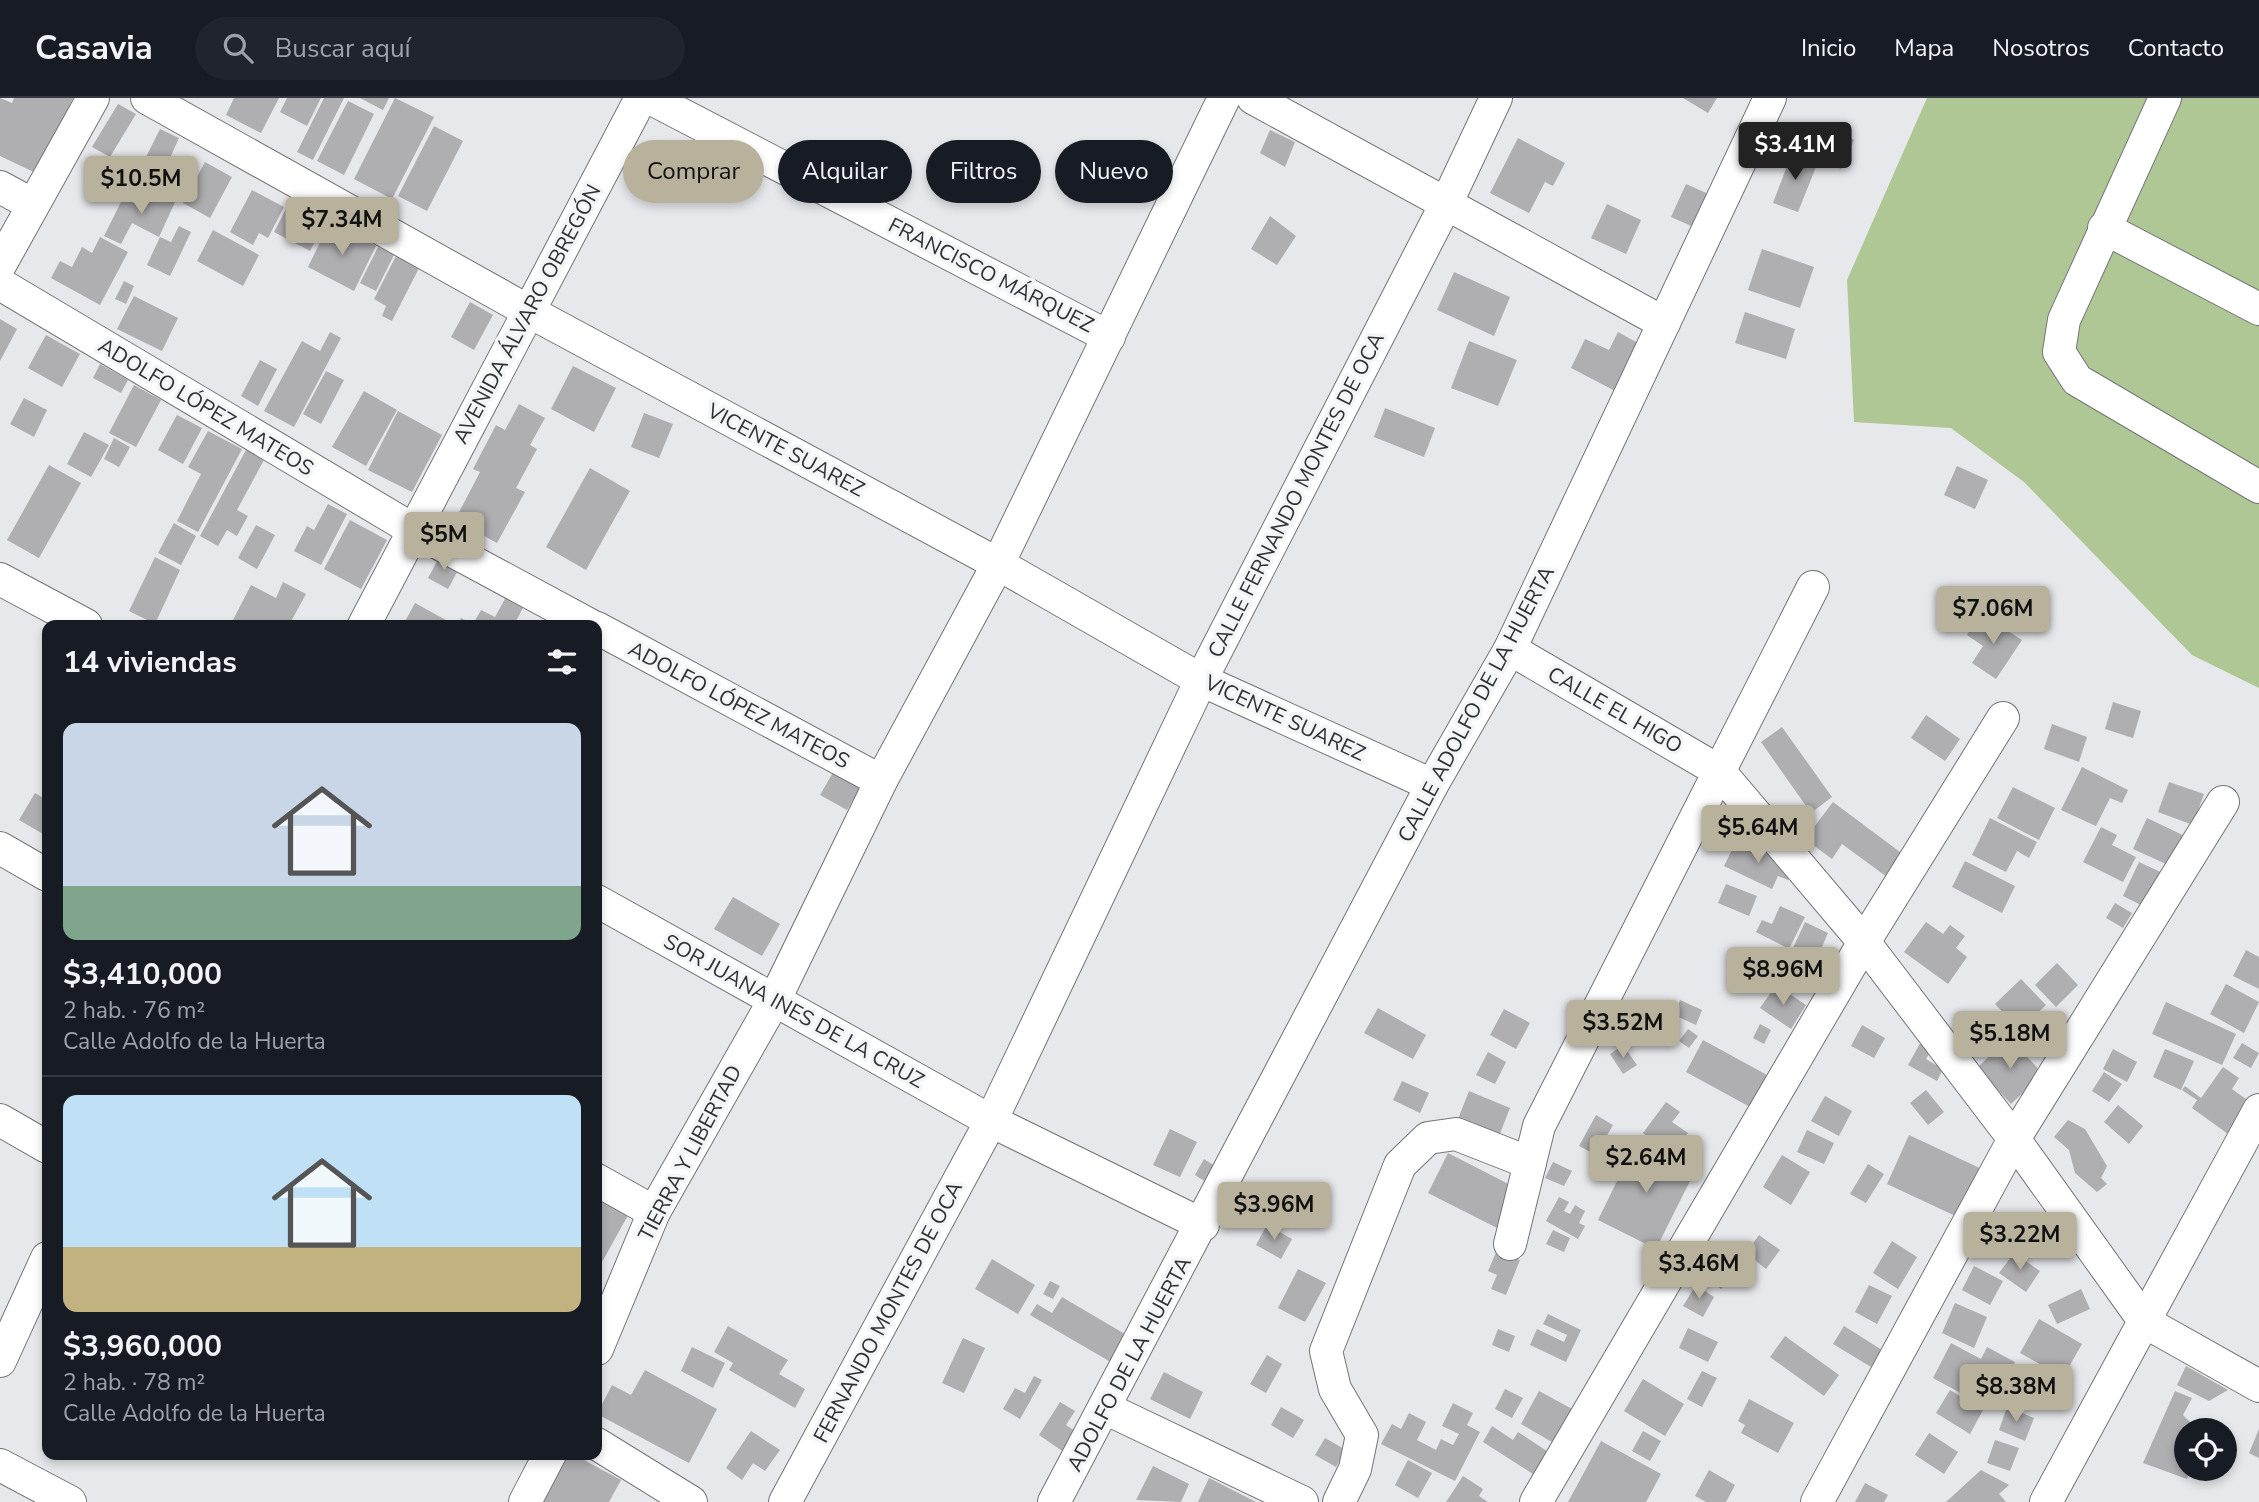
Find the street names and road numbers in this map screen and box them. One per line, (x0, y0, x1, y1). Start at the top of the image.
street label: AVENIDA ÁLVARO OBREGÓN (447, 179, 607, 449)
street label: FRANCISCO MÁRQUEZ (884, 211, 1098, 339)
street label: CALLE FERNANDO MONTES DE OCA (1201, 327, 1391, 663)
street label: ADOLFO LÓPEZ MATEOS (93, 331, 319, 483)
street label: VICENTE SUAREZ (702, 396, 869, 503)
street label: CALLE ADOLFO DE LA HUERTA (1391, 561, 1561, 847)
street label: ADOLFO LÓPEZ MATEOS (624, 635, 855, 775)
street label: CALLE EL HIGO (1542, 660, 1688, 760)
street label: VICENTE SUAREZ (1199, 668, 1370, 767)
street label: SOR JUANA INES DE LA CRUZ (659, 927, 929, 1095)
street label: TIERRA Y LIBERTAD (632, 1060, 748, 1246)
street label: FERNANDO MONTES DE OCA (807, 1176, 969, 1448)
street label: ADOLFO DE LA HUERTA (1060, 1252, 1198, 1476)

